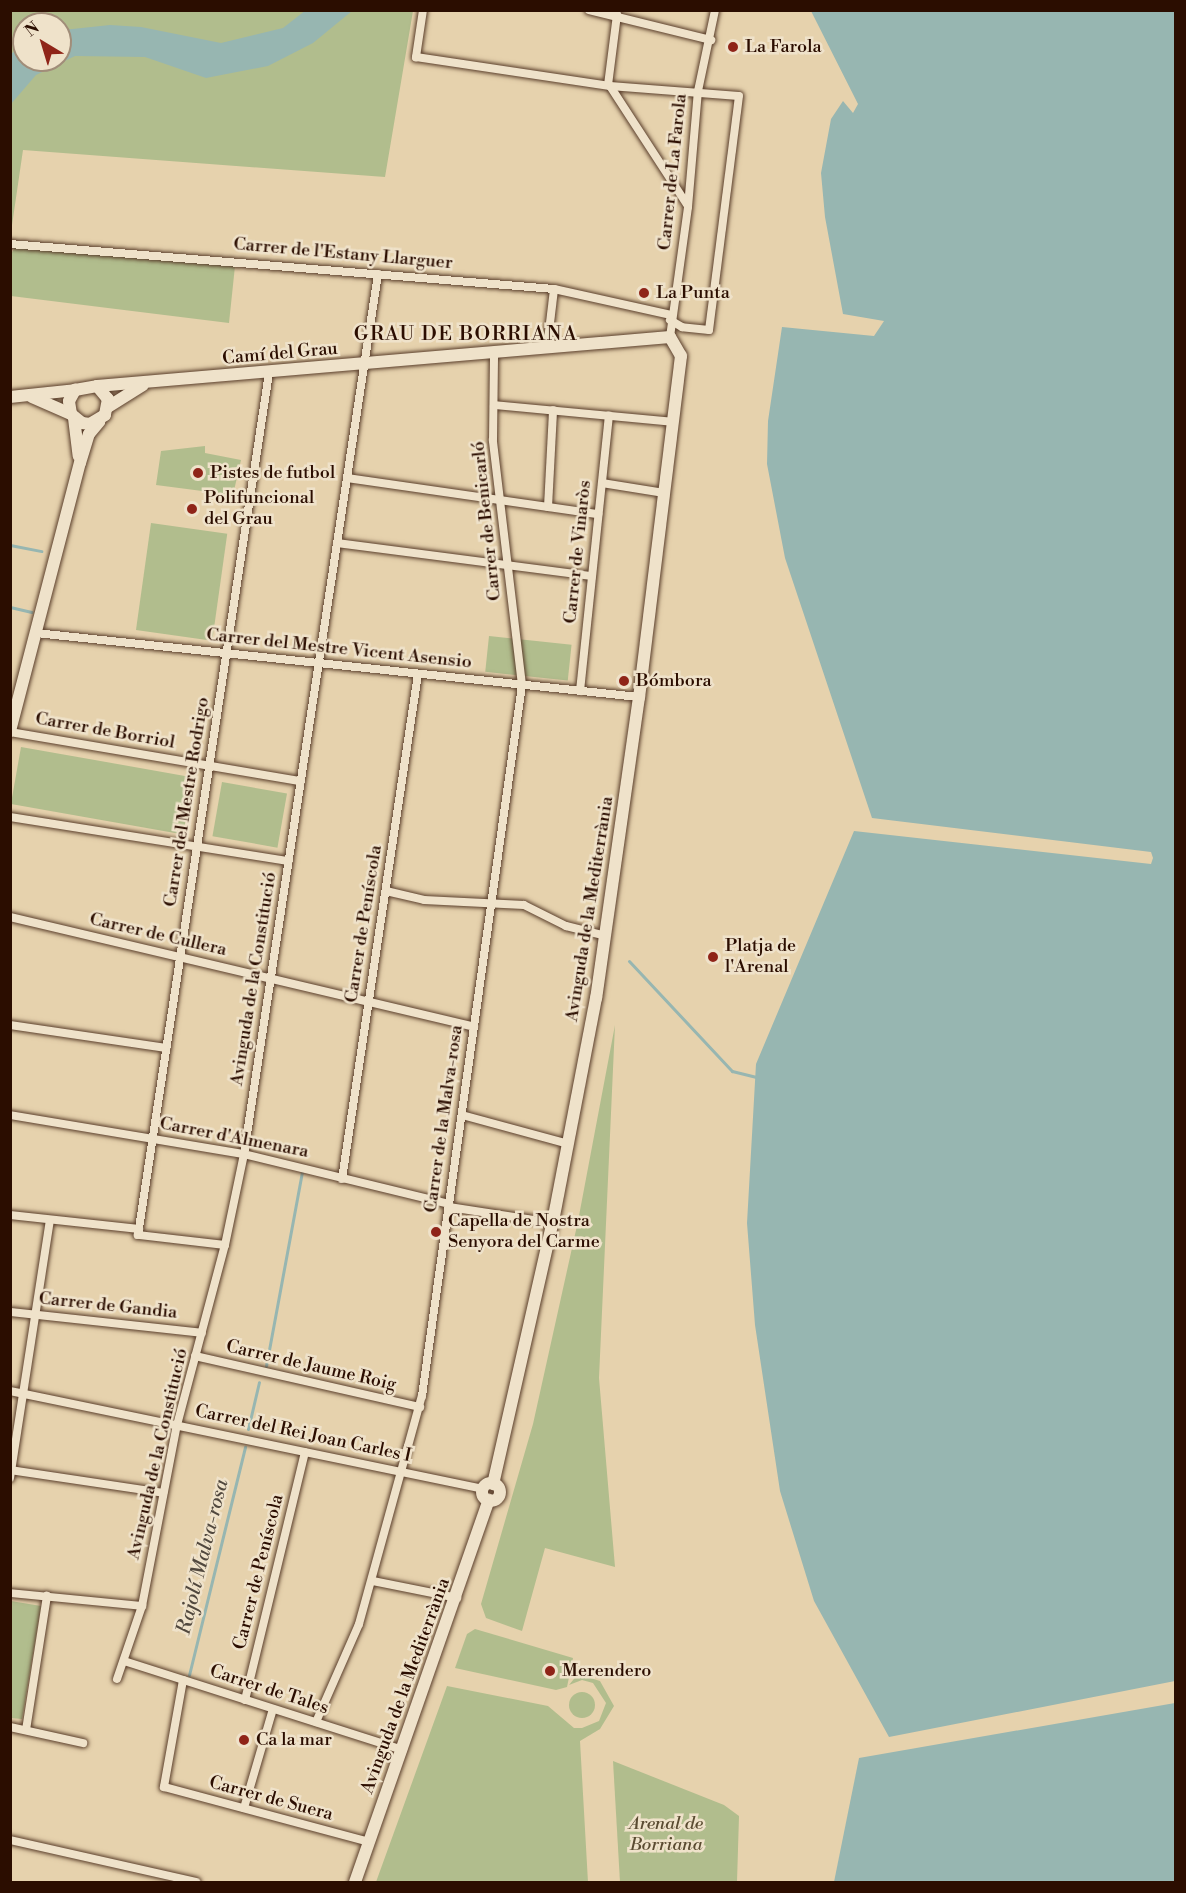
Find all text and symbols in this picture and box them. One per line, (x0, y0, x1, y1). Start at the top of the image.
north arrow (12, 12, 72, 72)
text: N (21, 18, 43, 41)
place label: La Farola (745, 36, 822, 58)
marker: La Farola (726, 40, 740, 54)
street label: Carrer de La Farola (654, 93, 692, 251)
street label: Carrer de l'Estany Llarguer (233, 234, 453, 274)
place label: La Punta (656, 282, 730, 304)
marker: La Punta (637, 286, 651, 300)
district label: GRAU DE BORRIANA (354, 322, 578, 346)
street label: Camí del Grau (221, 338, 339, 370)
street label: Carrer de Benicarló (468, 440, 506, 602)
place label: Pistes de futbol (210, 462, 335, 484)
marker: Pistes de futbol (191, 466, 205, 480)
street label: Carrer de Vinaròs (560, 479, 596, 625)
place label: Polifuncional del Grau (204, 488, 314, 530)
marker: Polifuncional del Grau (185, 502, 199, 516)
street label: Carrer del Mestre Vicent Asensio (205, 624, 473, 674)
place label: Bómbora (636, 670, 712, 692)
marker: Bómbora (617, 674, 631, 688)
street label: Carrer del Mestre Rodrigo (160, 696, 214, 908)
street label: Carrer de Borriol (34, 708, 176, 754)
street label: Avinguda de la Mediterrània (562, 795, 618, 1023)
street label: Carrer de Peníscola (341, 844, 387, 1004)
street label: Avinguda de la Constitució (226, 871, 282, 1087)
street label: Carrer de Cullera (87, 909, 229, 961)
place label: Platja de l'Arenal (725, 936, 796, 978)
marker: Platja de l'Arenal (706, 950, 720, 964)
street label: Carrer de la Malva-rosa (420, 1024, 468, 1214)
street label: Carrer d'Almenara (158, 1113, 310, 1163)
place label: Capella de Nostra Senyora del Carme (448, 1211, 600, 1254)
marker: Capella de Nostra Senyora del Carme (429, 1225, 443, 1239)
street label: Carrer de Gandia (38, 1288, 178, 1324)
street label: Carrer de Jaume Roig (224, 1336, 398, 1396)
street label: Avinguda de la Constitució (123, 1346, 193, 1562)
street label: Carrer del Rei Joan Carles I (193, 1401, 413, 1467)
water label: Rajolí Malva-rosa (172, 1477, 234, 1637)
street label: Carrer de Peníscola (229, 1492, 289, 1652)
street label: Avinguda de la Mediterrània (357, 1575, 455, 1797)
place label: Merendero (562, 1660, 651, 1682)
street label: Carrer de Tales (207, 1661, 331, 1719)
marker: Merendero (543, 1664, 557, 1678)
place label: Ca la mar (256, 1729, 332, 1751)
marker: Ca la mar (237, 1733, 251, 1747)
street label: Carrer de Suera (207, 1772, 335, 1826)
park label: Arenal de Borriana (629, 1814, 703, 1856)

